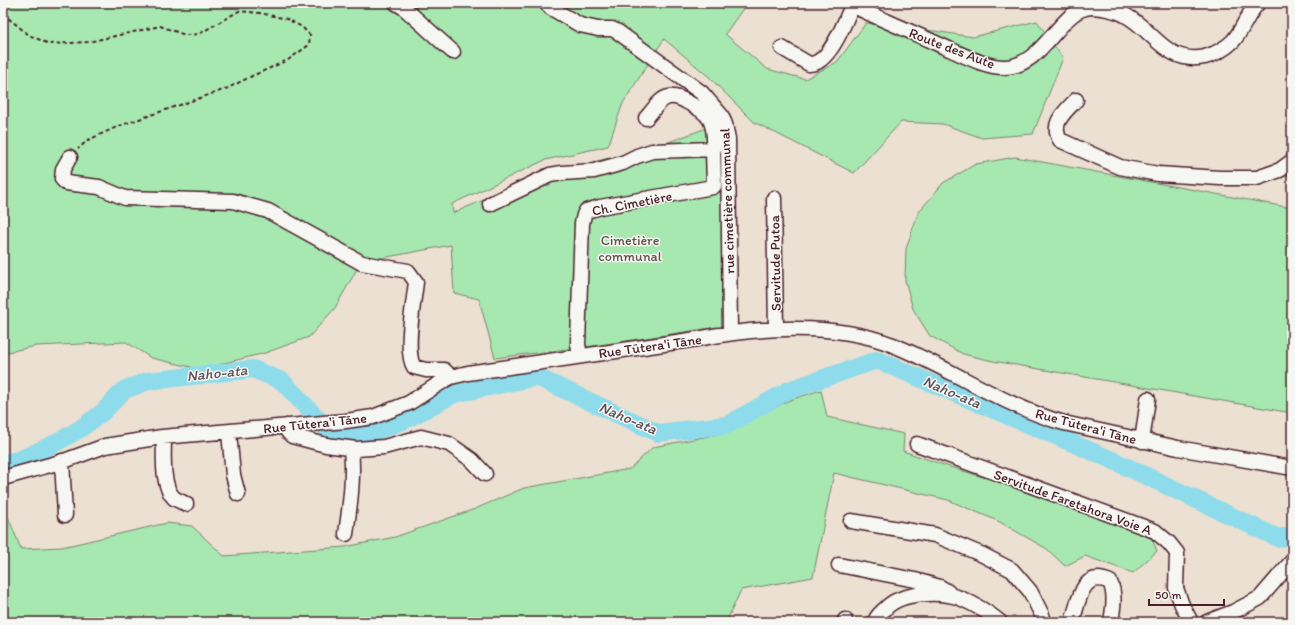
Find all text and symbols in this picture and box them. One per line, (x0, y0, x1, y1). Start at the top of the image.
street label: Route des Aute (906, 24, 997, 73)
street label: rue cimetière communal (716, 128, 739, 274)
street label: Ch. Cimetière (591, 187, 674, 220)
street label: Servitude Putoa (766, 214, 785, 311)
park label: Cimetière communal (598, 232, 662, 265)
street label: Rue Tūtera'i Tāne (597, 331, 703, 362)
water label: Naho-ata (186, 361, 248, 385)
water label: Naho-ata (920, 372, 984, 412)
water label: Naho-ata (596, 398, 660, 438)
street label: Rue Tūtera'i Tāne (1033, 405, 1139, 448)
street label: Rue Tūtera'i Tāne (262, 410, 368, 437)
street label: Servitude Faretahora Voie A (991, 466, 1154, 539)
scale bar (1149, 581, 1224, 607)
text: 50 m (1155, 588, 1181, 602)

